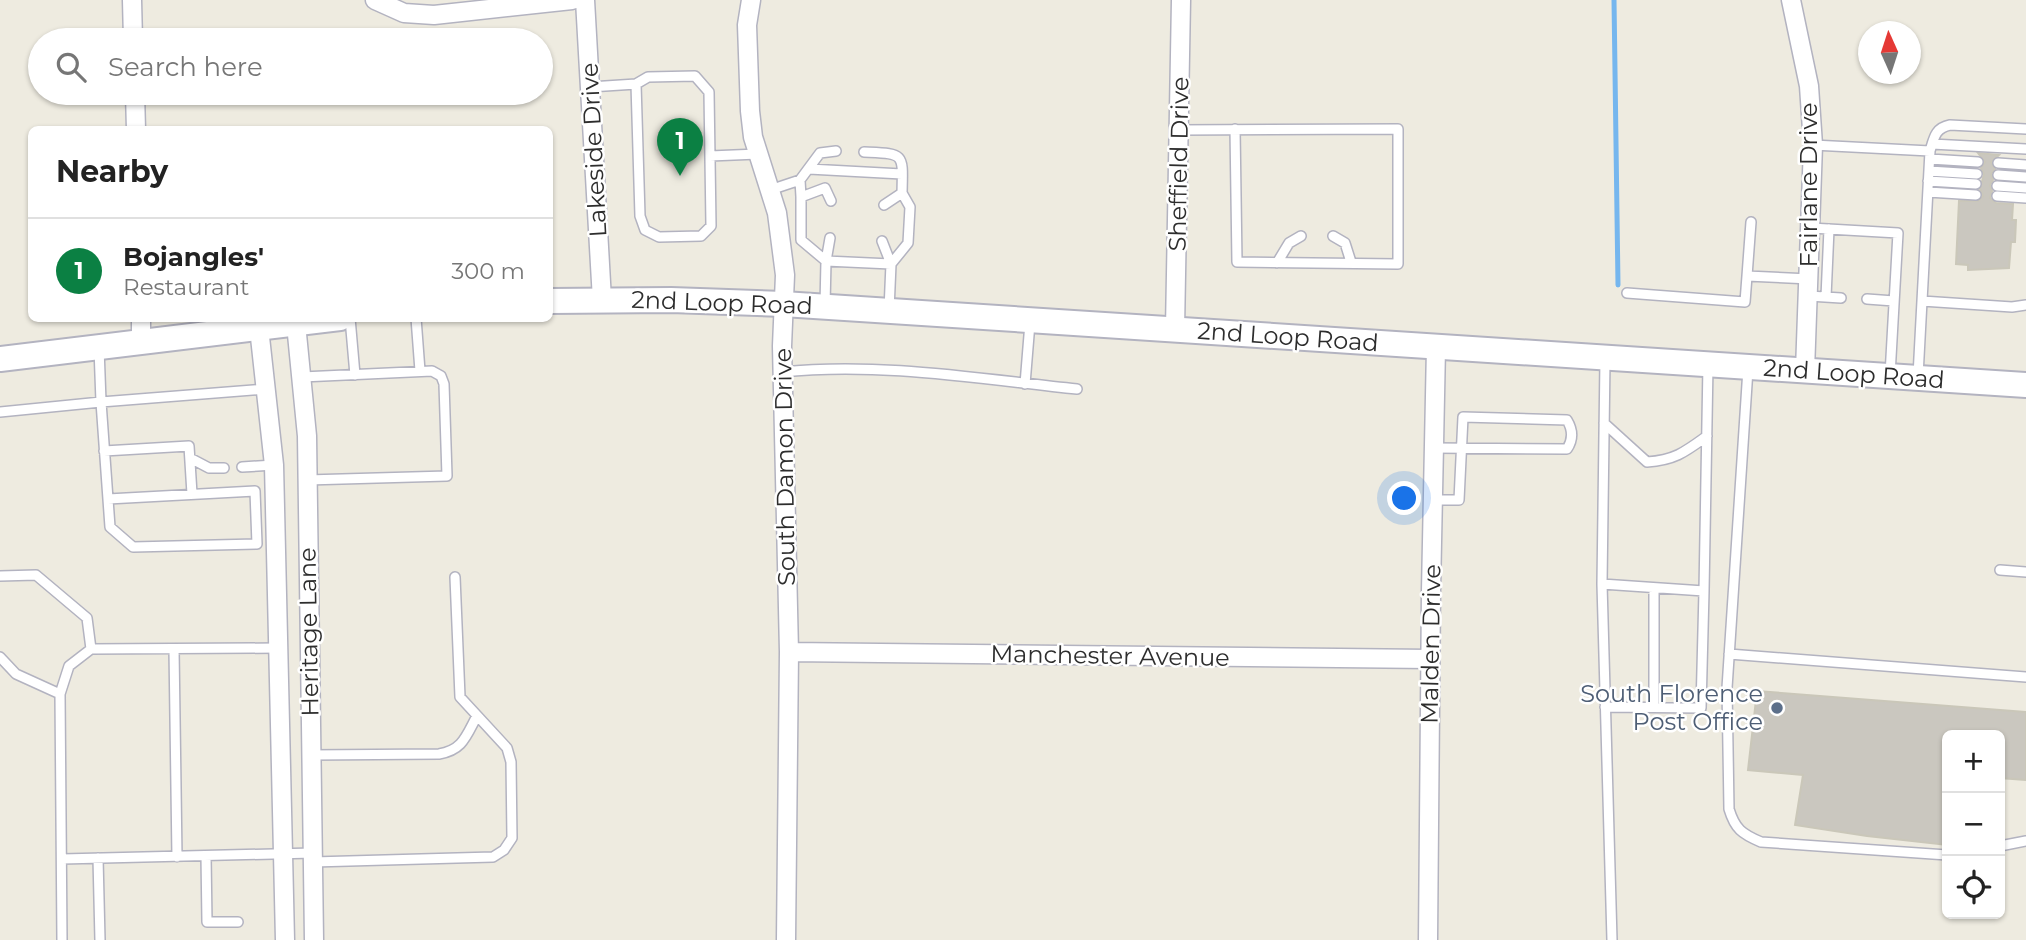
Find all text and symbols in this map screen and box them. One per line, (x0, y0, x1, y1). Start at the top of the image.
north arrow (1858, 21, 1921, 84)
search box (28, 28, 553, 105)
icon: search (52, 48, 90, 86)
text: Search here (108, 51, 263, 83)
street label: Lakeside Drive (574, 62, 613, 238)
street label: Sheffield Drive (1162, 76, 1195, 252)
street label: Fairlane Drive (1794, 102, 1823, 268)
pin: 1 (657, 118, 703, 176)
text: Nearby (56, 153, 168, 190)
text: Bojangles' (123, 241, 264, 273)
text: 1 (74, 257, 84, 285)
text: 300 m (451, 257, 525, 285)
text: Restaurant (123, 273, 249, 301)
street label: 2nd Loop Road (631, 285, 813, 320)
street label: 2nd Loop Road (1196, 316, 1380, 357)
street label: South Damon Drive (768, 348, 801, 586)
street label: 2nd Loop Road (1762, 353, 1946, 394)
your location (1387, 481, 1421, 515)
street label: Heritage Lane (293, 547, 324, 717)
street label: Malden Drive (1415, 564, 1446, 724)
street label: Manchester Avenue (990, 639, 1230, 672)
place label: South Florence Post Office (1580, 679, 1763, 736)
marker: South Florence Post Office (1769, 700, 1785, 716)
map controls (1942, 730, 2005, 919)
button: + (1942, 730, 2005, 793)
button: − (1942, 793, 2005, 856)
button: locate (1942, 856, 2005, 919)

